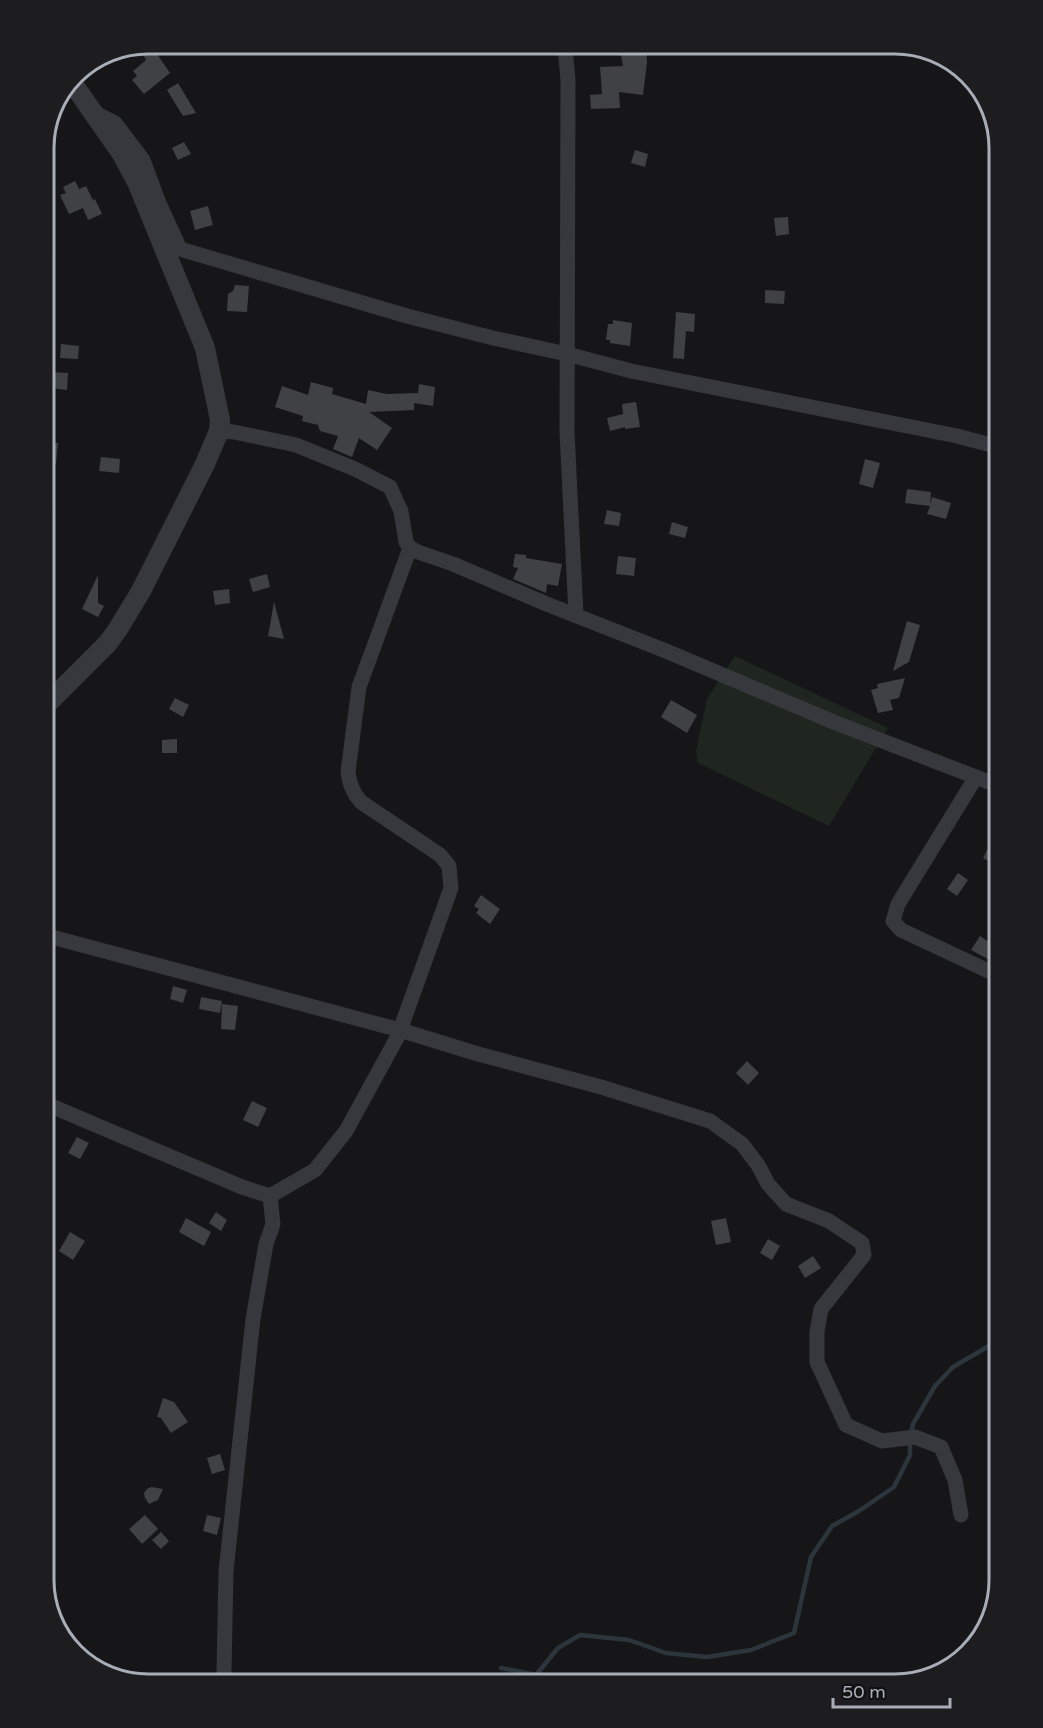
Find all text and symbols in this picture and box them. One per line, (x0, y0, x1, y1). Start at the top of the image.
scale bar (833, 1671, 950, 1709)
text: 50 m (842, 1681, 886, 1703)

